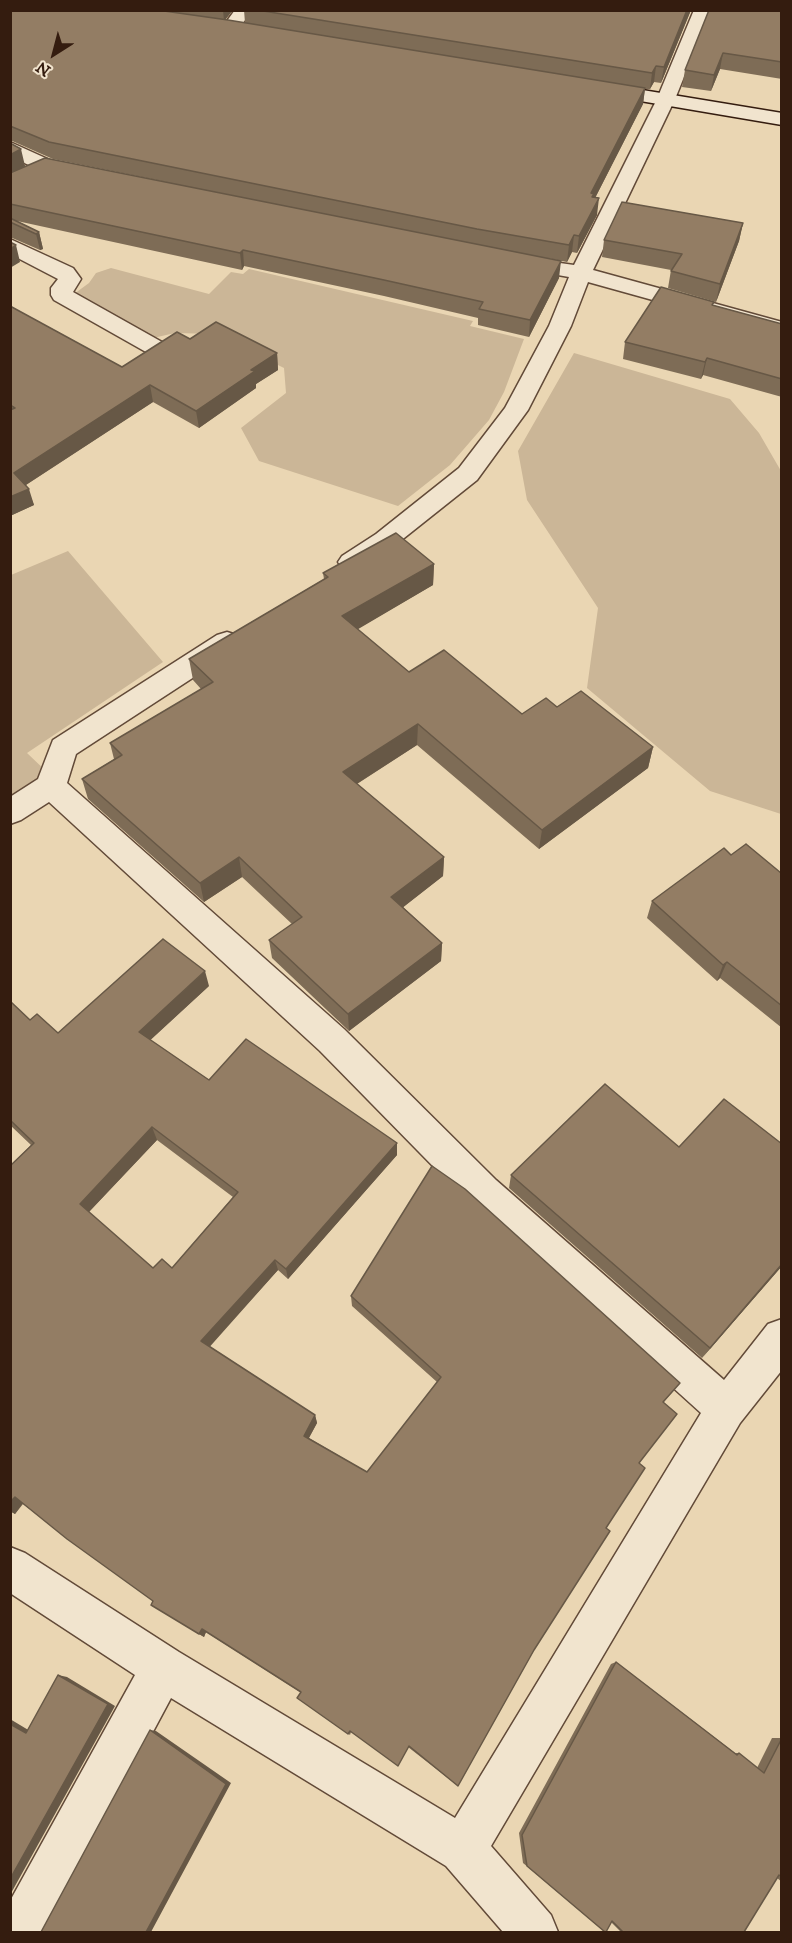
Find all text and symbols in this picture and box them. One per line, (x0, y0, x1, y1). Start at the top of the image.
north arrow (24, 24, 84, 84)
text: N (32, 57, 55, 81)

